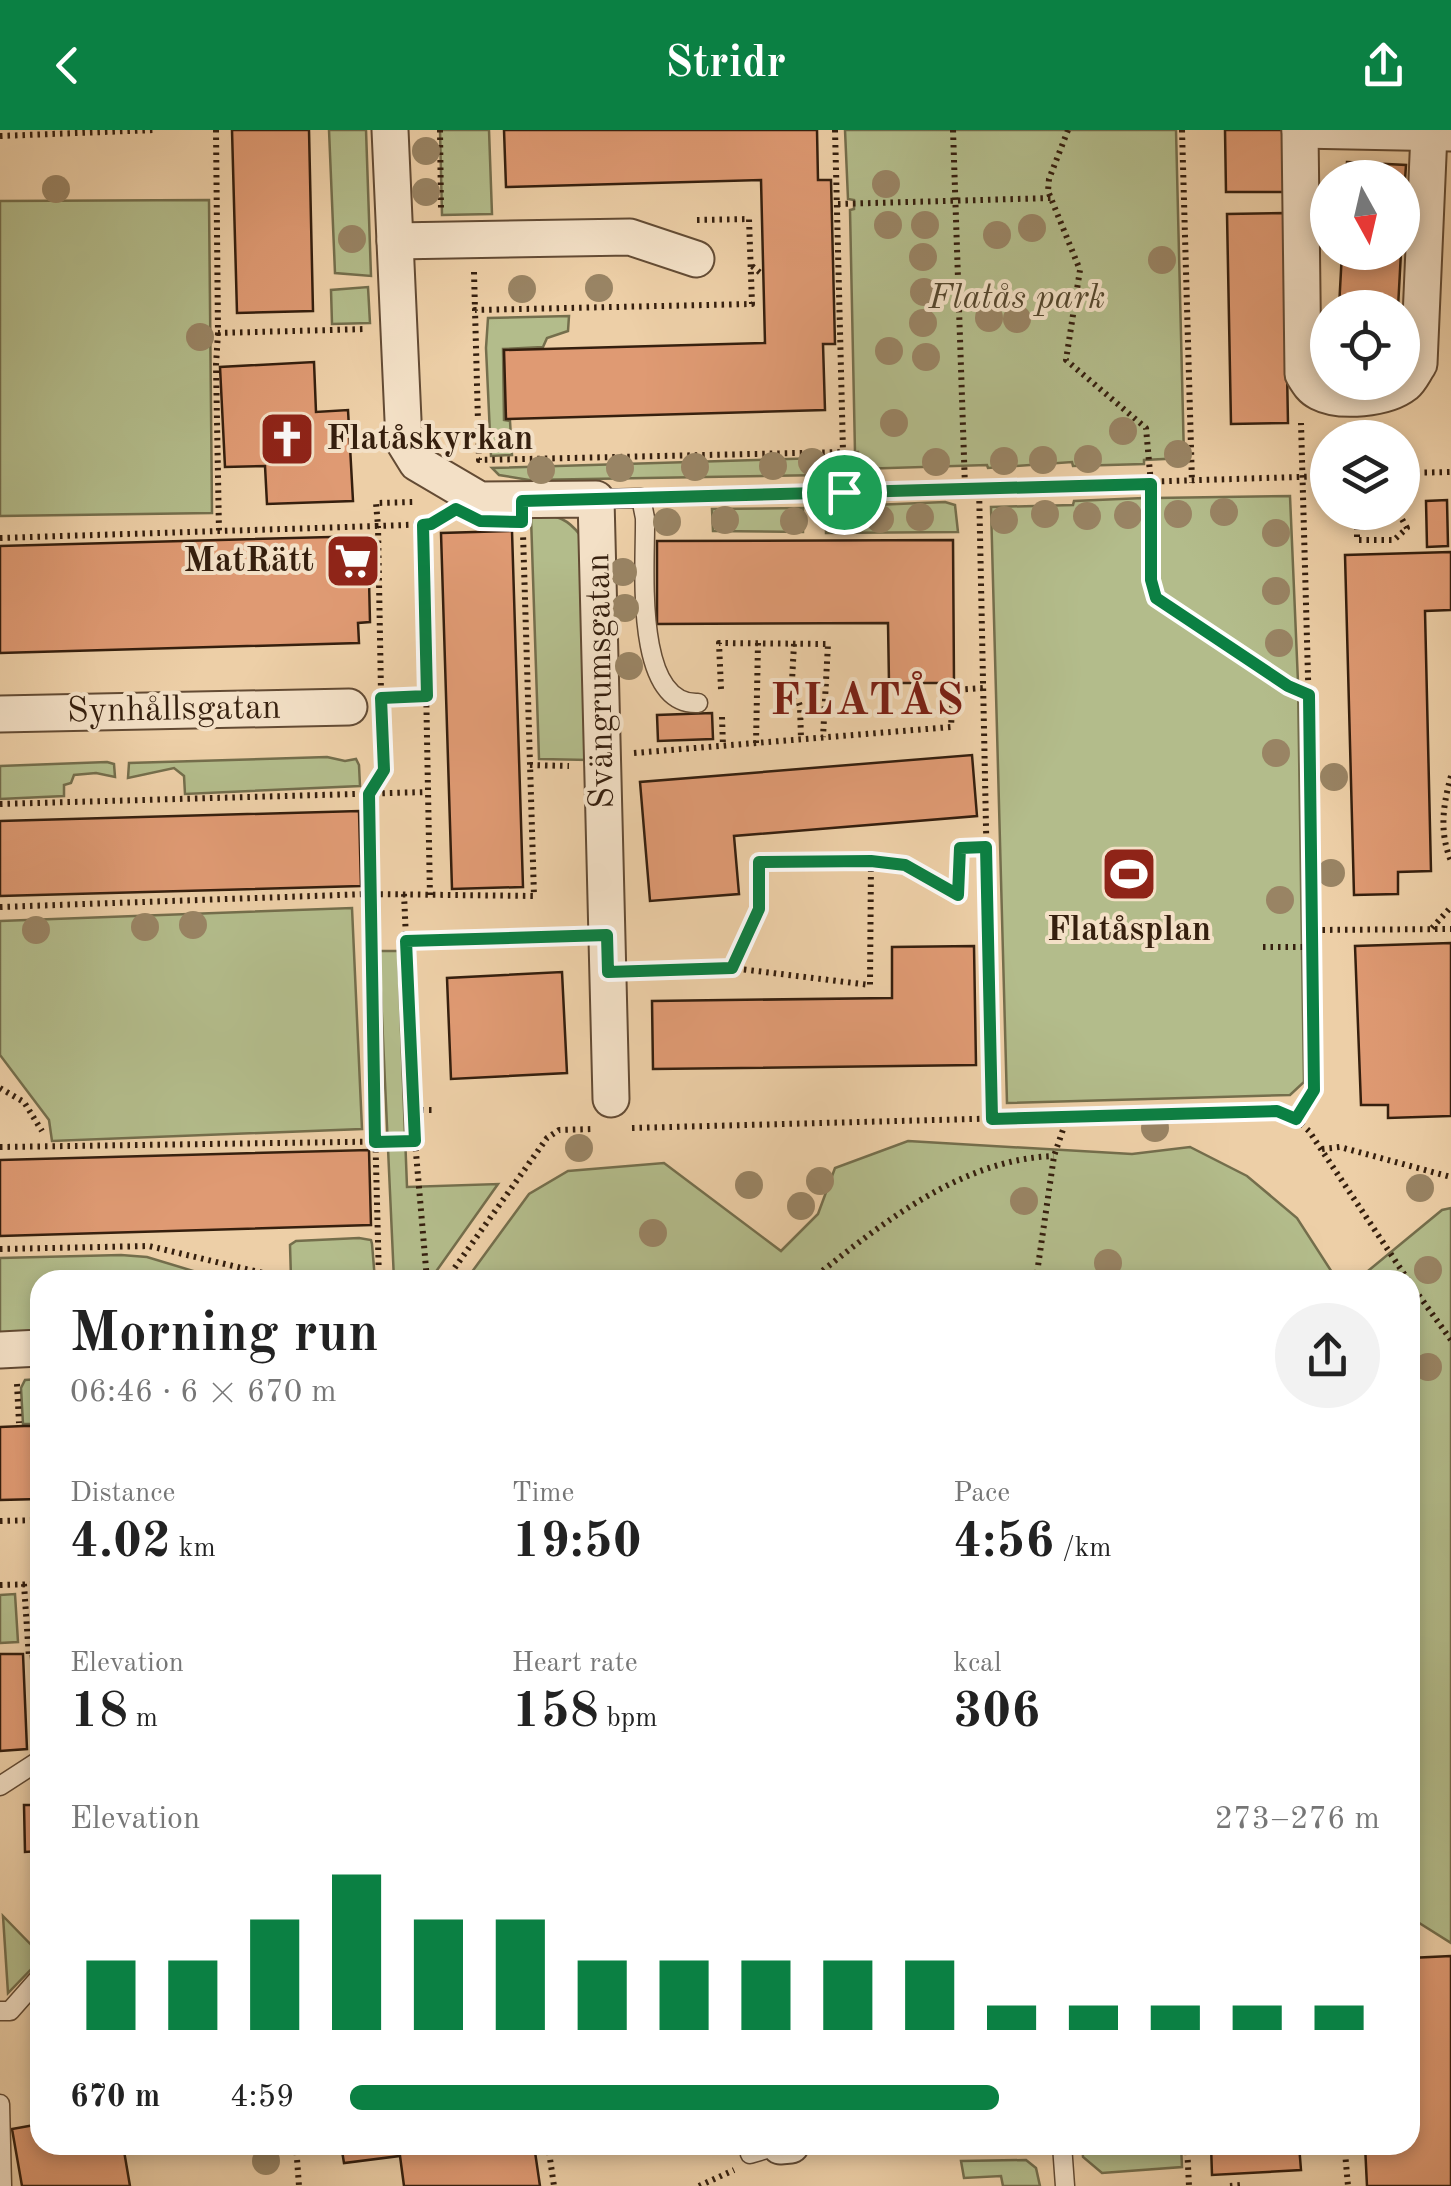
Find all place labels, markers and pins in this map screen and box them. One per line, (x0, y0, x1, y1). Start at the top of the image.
church icon: Flatåskyrkan (257, 409, 317, 469)
place label: Flatåskyrkan (326, 422, 534, 457)
pin (802, 450, 887, 535)
supermarket icon: MatRätt (323, 531, 383, 591)
place label: MatRätt (184, 544, 314, 579)
sports icon: Flatåsplan (1099, 844, 1159, 904)
place label: Flatåsplan (1047, 913, 1211, 948)

